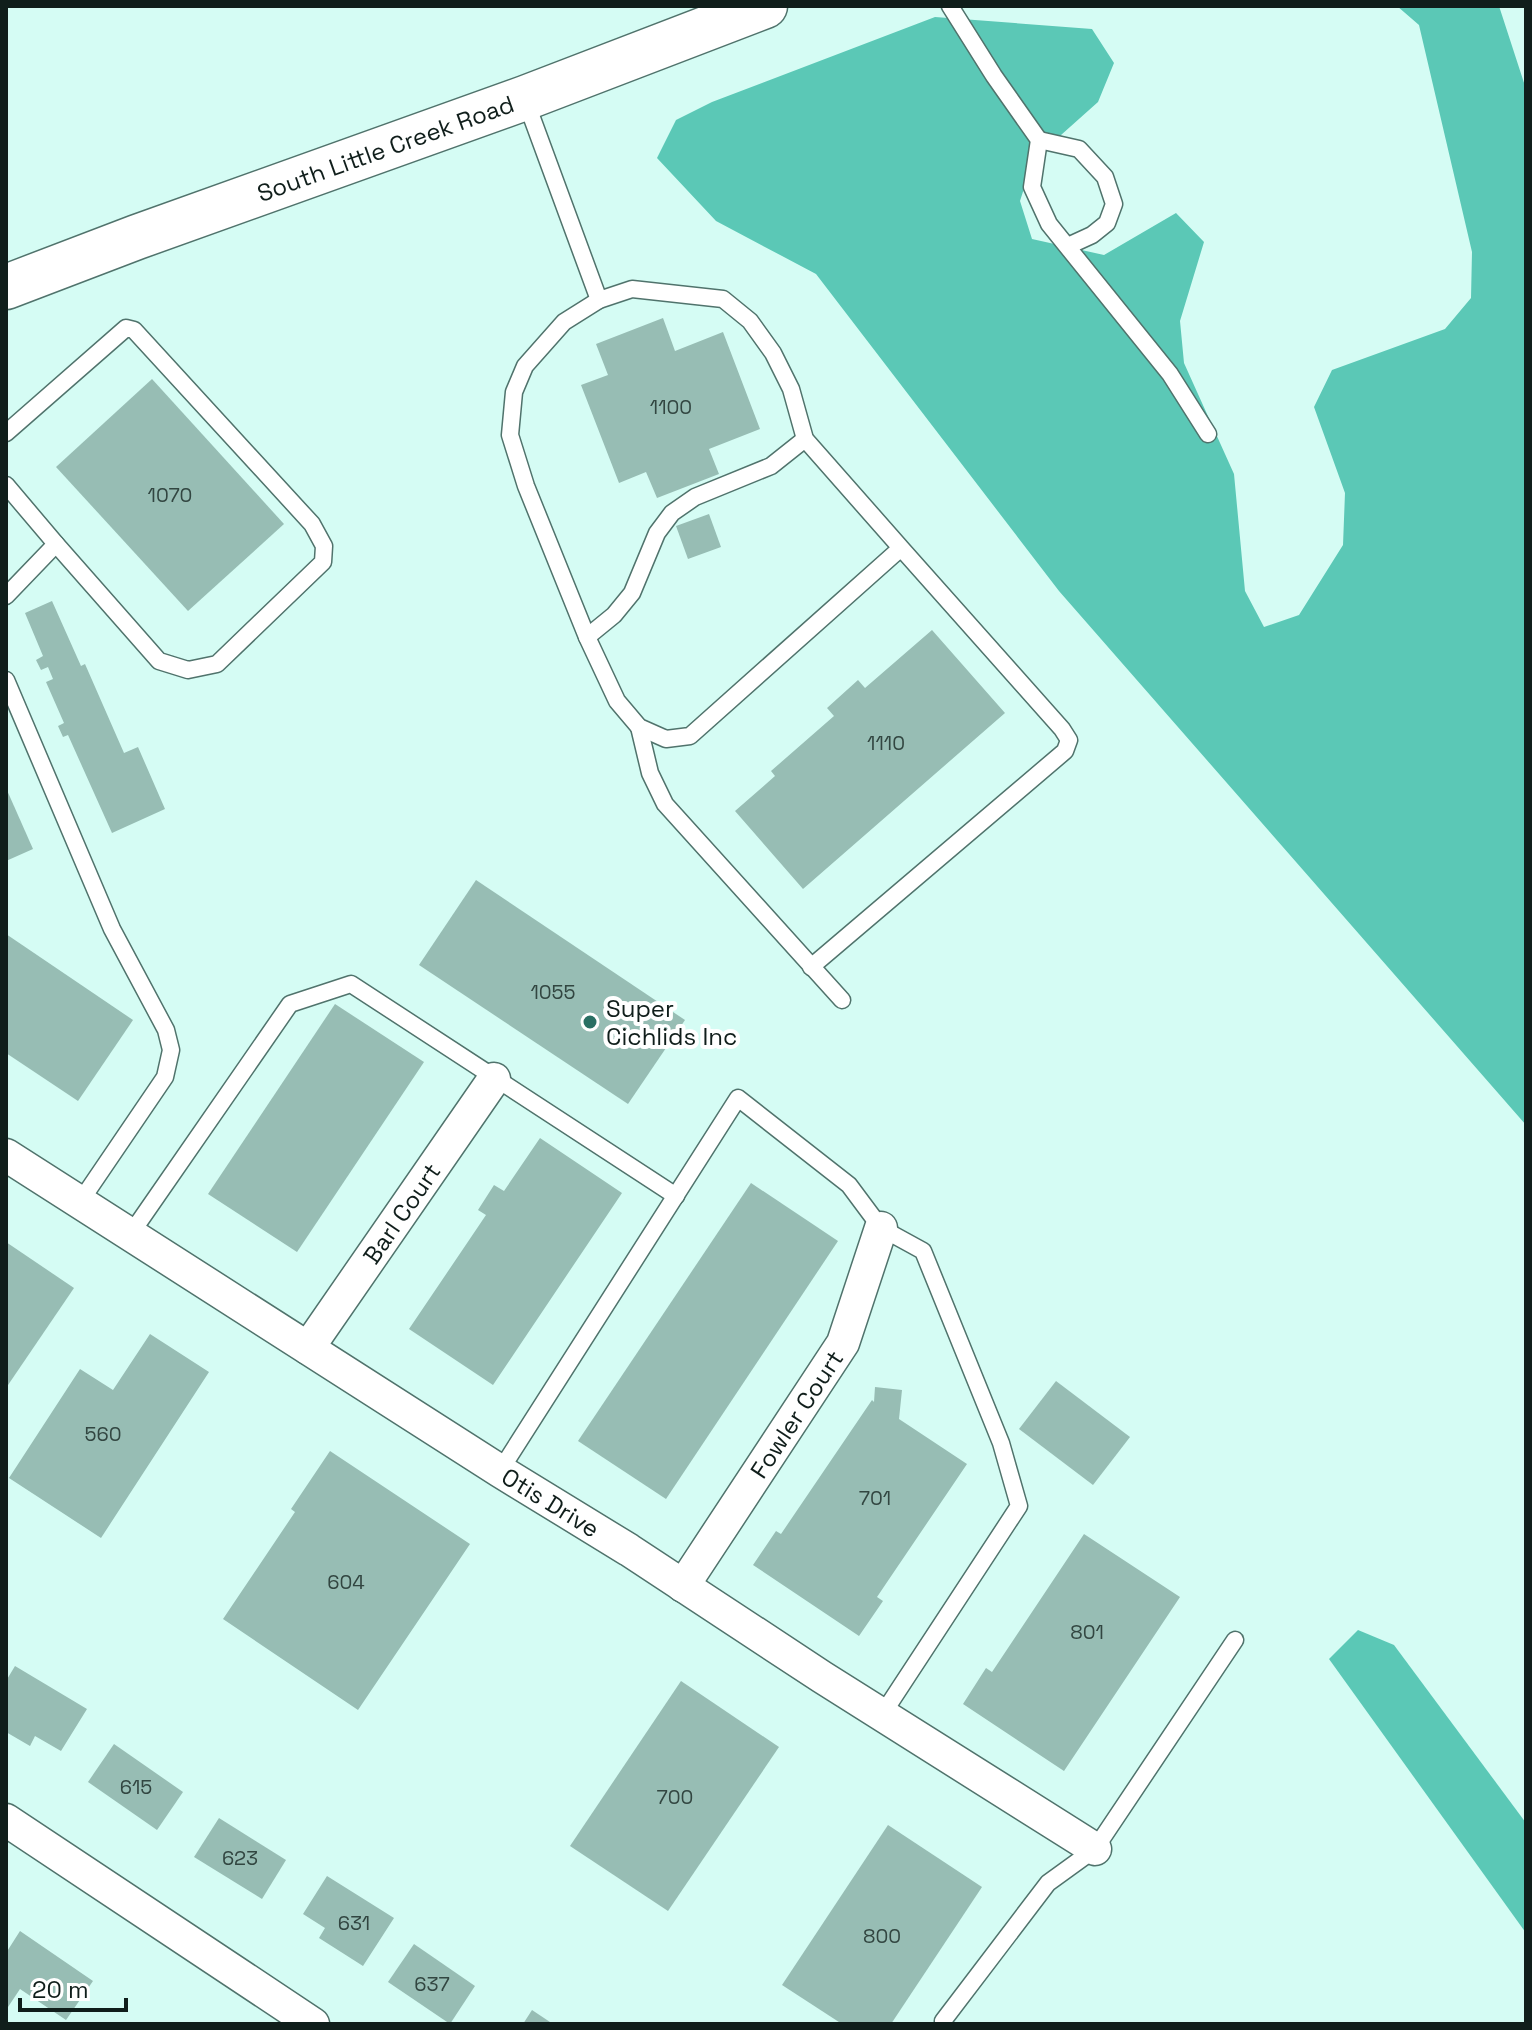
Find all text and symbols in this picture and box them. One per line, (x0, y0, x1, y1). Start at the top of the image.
street label: South Little Creek Road (253, 88, 518, 208)
house number: 1100 (650, 394, 692, 420)
house number: 1070 (148, 482, 192, 508)
house number: 1110 (867, 730, 905, 756)
house number: 1055 (530, 979, 576, 1005)
place label: Super Cichlids Inc (606, 993, 737, 1052)
marker: Super Cichlids Inc (581, 1013, 599, 1031)
street label: Barl Court (356, 1157, 447, 1270)
street label: Fowler Court (743, 1344, 850, 1484)
house number: 560 (84, 1421, 122, 1447)
street label: Otis Drive (496, 1460, 606, 1544)
house number: 701 (859, 1485, 891, 1511)
house number: 604 (327, 1569, 365, 1595)
house number: 801 (1070, 1619, 1104, 1645)
house number: 615 (120, 1774, 152, 1800)
house number: 700 (657, 1784, 693, 1810)
house number: 623 (222, 1845, 258, 1871)
house number: 631 (338, 1910, 370, 1936)
house number: 800 (863, 1923, 901, 1949)
scale bar (20, 1962, 126, 2012)
house number: 637 (414, 1971, 450, 1997)
text: 20 m (32, 1974, 89, 2005)

